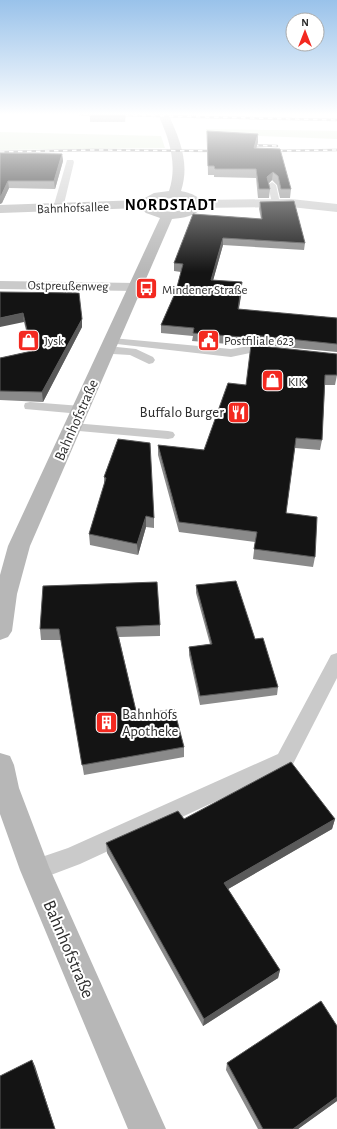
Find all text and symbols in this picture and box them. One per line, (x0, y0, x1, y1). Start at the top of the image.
north arrow (285, 12, 325, 52)
text: N (301, 17, 309, 28)
district label: NORDSTADT (125, 197, 217, 213)
street label: Bahnhofsallee (37, 201, 109, 216)
bus stop icon: Mindener Straße (134, 276, 160, 302)
street label: Ostpreußenweg (27, 279, 109, 294)
place label: Mindener Straße (162, 284, 247, 297)
shop icon: Jysk (16, 327, 42, 353)
public building icon: Postfiliale 623 (196, 327, 222, 353)
place label: Jysk (44, 335, 64, 348)
place label: Postfiliale 623 (224, 335, 294, 348)
shop icon: KIK (259, 368, 285, 394)
place label: KIK (288, 376, 307, 389)
street label: Bahnhofstraße (52, 377, 101, 463)
restaurant icon: Buffalo Burger (226, 399, 252, 425)
place label: Buffalo Burger (140, 405, 224, 420)
place label: Bahnhofs Apotheke (122, 707, 178, 739)
building icon: Bahnhofs Apotheke (93, 710, 119, 736)
street label: Bahnhofstraße (39, 898, 97, 1001)

